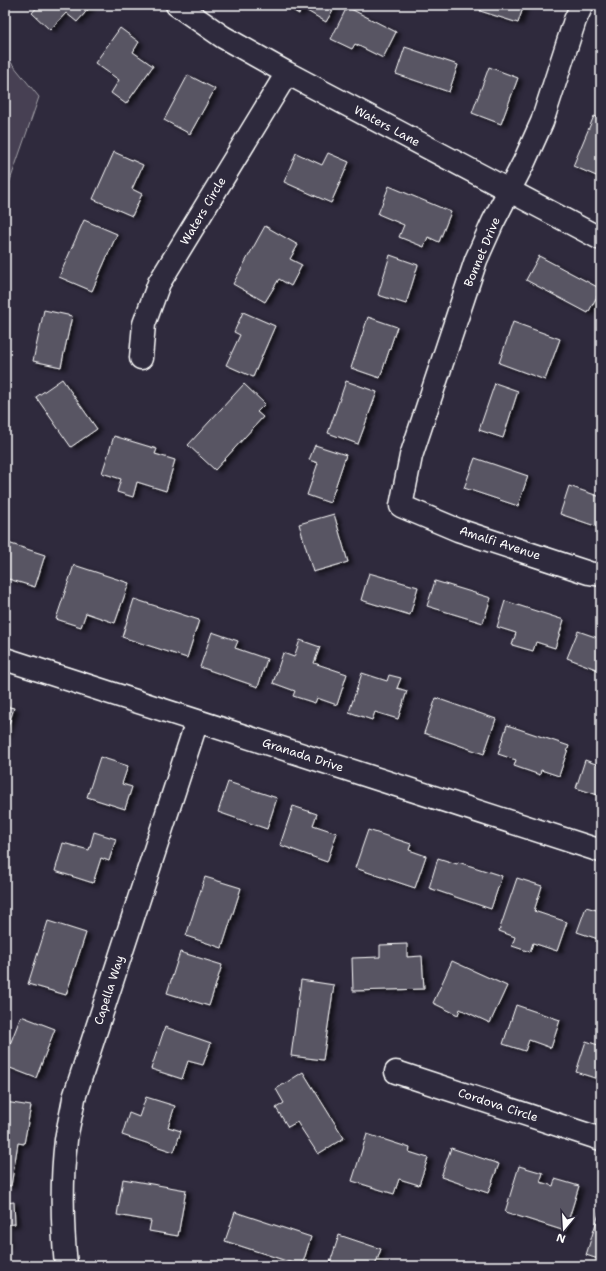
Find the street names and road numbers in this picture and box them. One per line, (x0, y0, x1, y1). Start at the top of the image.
street label: Waters Lane (351, 102, 423, 150)
street label: Waters Circle (176, 174, 230, 248)
street label: Bonnet Drive (460, 214, 504, 289)
street label: Amalfi Avenue (457, 522, 543, 564)
street label: Granada Drive (260, 734, 346, 776)
street label: Capella Way (90, 953, 128, 1027)
street label: Cordova Circle (456, 1085, 540, 1126)

